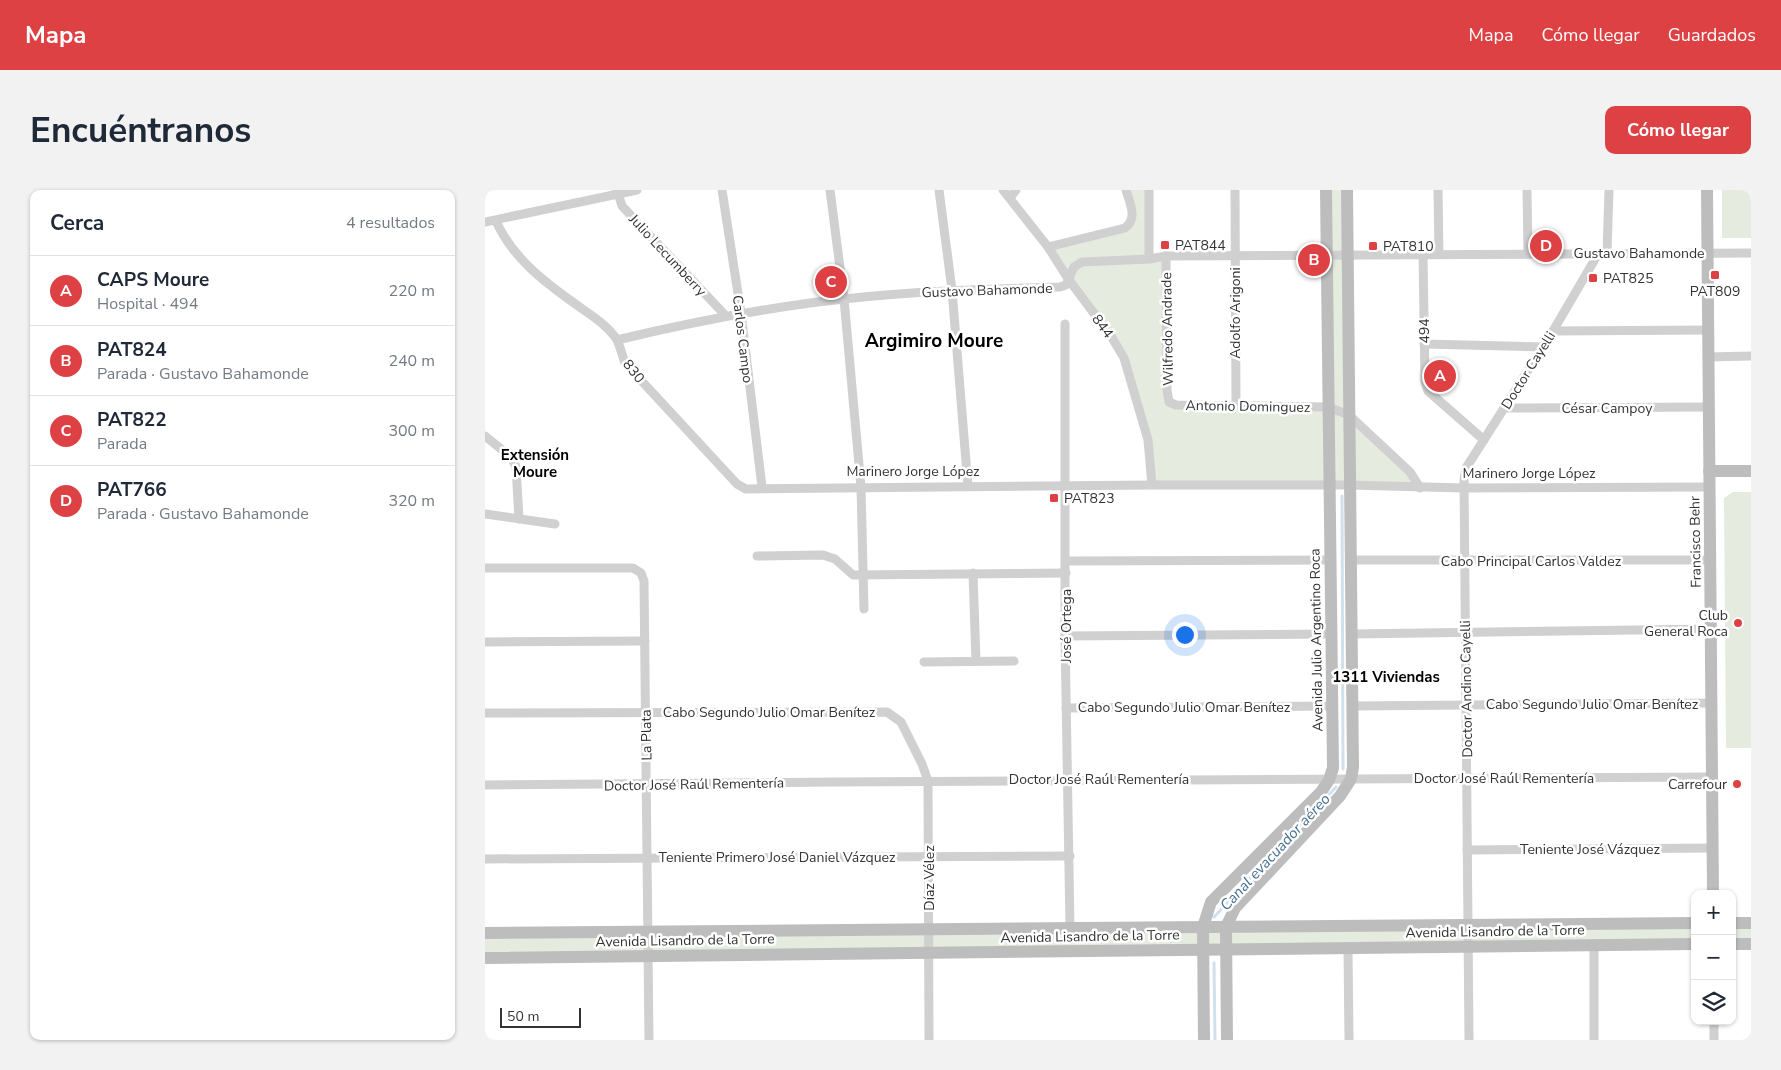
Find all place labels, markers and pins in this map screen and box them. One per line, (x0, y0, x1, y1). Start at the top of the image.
pin: D (1530, 227, 1562, 265)
place label: PAT844 (1175, 236, 1226, 255)
place label: PAT810 (1383, 237, 1434, 256)
marker: PAT844 (1159, 239, 1171, 251)
marker: PAT810 (1367, 240, 1379, 252)
pin: B (1298, 241, 1330, 279)
pin: C (815, 263, 847, 301)
place label: PAT825 (1603, 269, 1654, 288)
marker: PAT809 (1709, 269, 1721, 281)
marker: PAT825 (1587, 272, 1599, 284)
place label: PAT809 (1690, 282, 1740, 301)
pin: A (1424, 357, 1456, 395)
place label: PAT823 (1064, 489, 1115, 508)
marker: PAT823 (1048, 492, 1060, 504)
place label: Club General Roca (1644, 606, 1728, 641)
marker: Club General Roca (1732, 617, 1744, 629)
place label: Carrefour (1668, 775, 1727, 794)
marker: Carrefour (1731, 778, 1743, 790)

